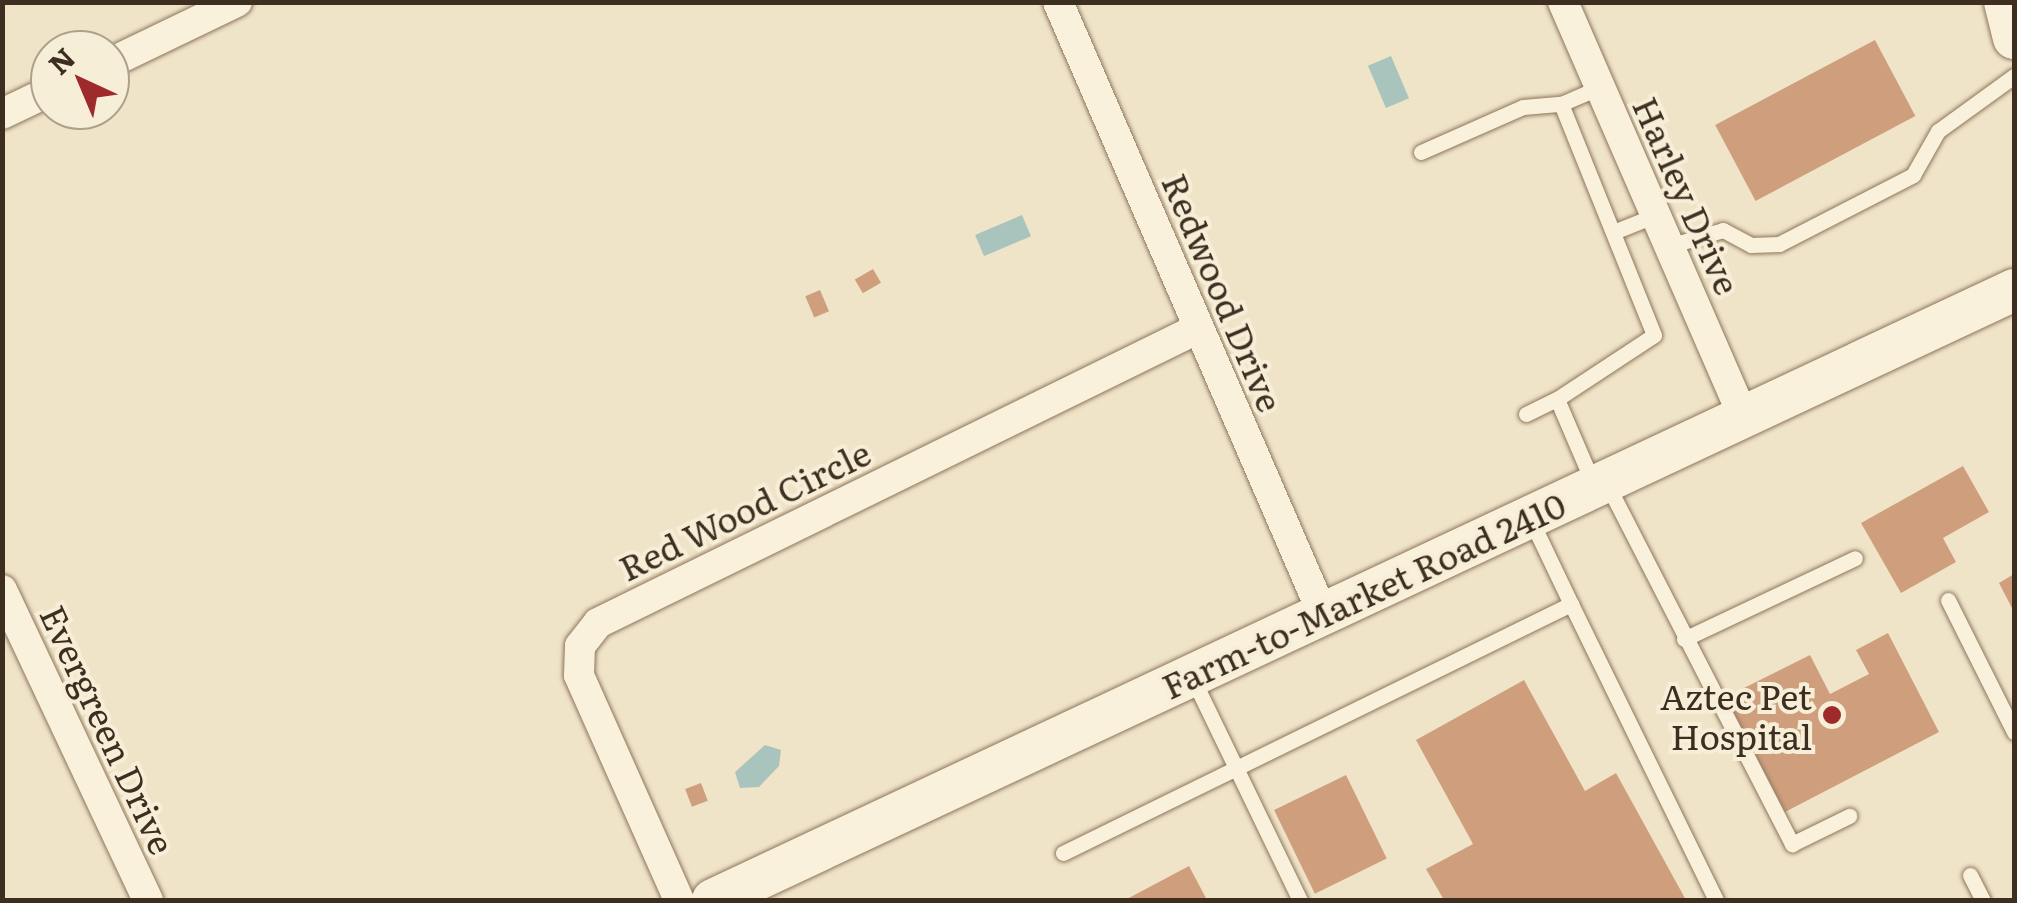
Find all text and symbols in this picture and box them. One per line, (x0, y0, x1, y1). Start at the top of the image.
north arrow (30, 30, 130, 130)
text: N (38, 37, 84, 83)
street label: Harley Drive (1626, 90, 1750, 300)
street label: Redwood Drive (1155, 167, 1293, 417)
street label: Red Wood Circle (611, 430, 877, 588)
street label: Farm-to-Market Road 2410 (1155, 482, 1571, 706)
street label: Evergreen Drive (33, 598, 185, 860)
place label: Aztec Pet Hospital (1660, 674, 1812, 756)
marker: Aztec Pet Hospital (1821, 704, 1843, 726)

